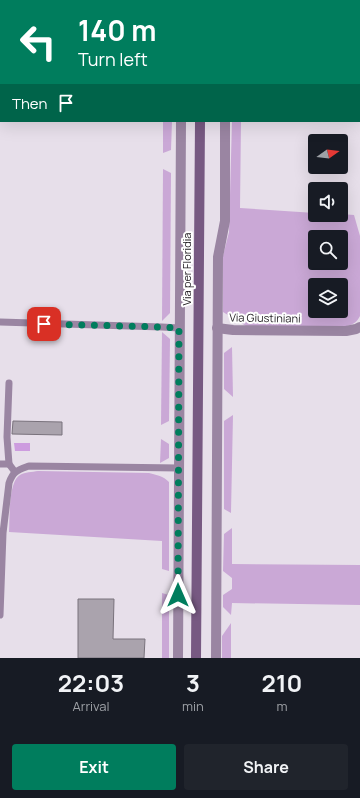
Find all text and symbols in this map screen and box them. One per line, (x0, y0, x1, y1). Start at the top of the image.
text: 140 m (78, 11, 157, 49)
icon: left (12, 16, 64, 68)
text: Turn left (78, 47, 148, 71)
icon: arrive (55, 92, 77, 114)
text: Then (12, 93, 47, 114)
north arrow (308, 134, 348, 174)
map controls (308, 134, 348, 318)
button: sound (308, 182, 348, 222)
button: search (308, 230, 348, 270)
street label: Via per Floridia (179, 233, 194, 305)
button: layers (308, 278, 348, 318)
pin (27, 307, 61, 341)
street label: Via Giustiniani (229, 309, 301, 326)
icon: arrive (33, 313, 55, 335)
position arrow (157, 574, 199, 616)
text: 22:03 (58, 666, 124, 699)
text: 3 (186, 666, 200, 699)
text: 210 (262, 666, 302, 699)
text: Arrival (72, 697, 110, 715)
text: min (182, 697, 204, 715)
text: m (276, 697, 287, 715)
button: Exit (12, 744, 176, 790)
button: Share (184, 744, 348, 790)

